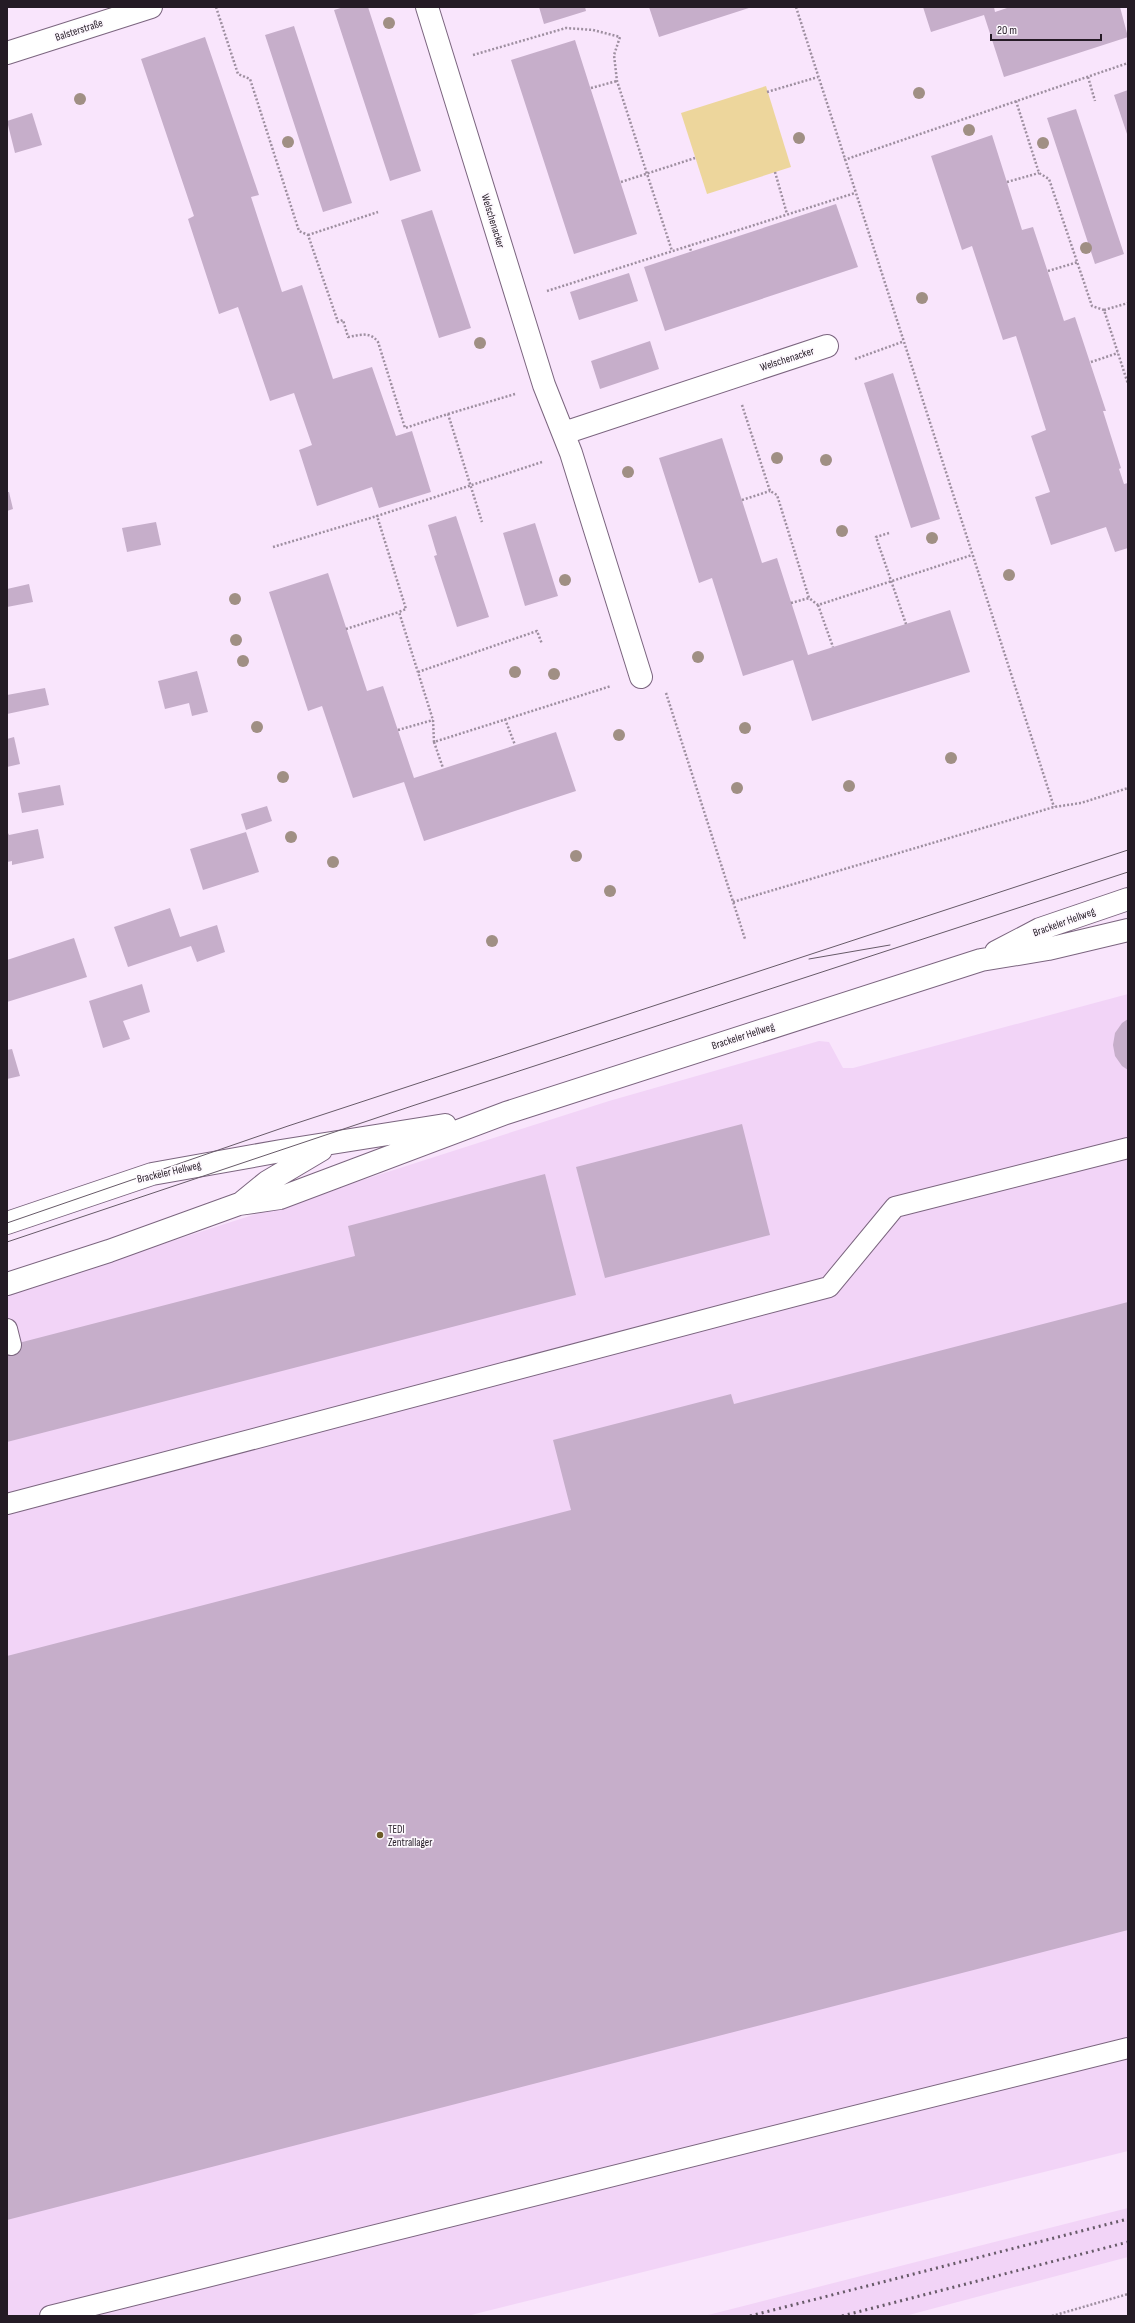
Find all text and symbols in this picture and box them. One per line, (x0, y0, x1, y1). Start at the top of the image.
street label: Balsterstraße (53, 16, 105, 44)
scale bar (991, 16, 1101, 42)
text: 20 m (997, 23, 1017, 38)
street label: Welschenacker (479, 192, 507, 250)
street label: Welschenacker (758, 344, 816, 374)
street label: Brackeler Hellweg (1031, 905, 1098, 939)
street label: Brackeler Hellweg (710, 1020, 777, 1052)
street label: Brackeler Hellweg (136, 1158, 203, 1186)
place label: TEDI Zentrallager (388, 1823, 432, 1849)
marker: TEDI Zentrallager (375, 1830, 385, 1840)

